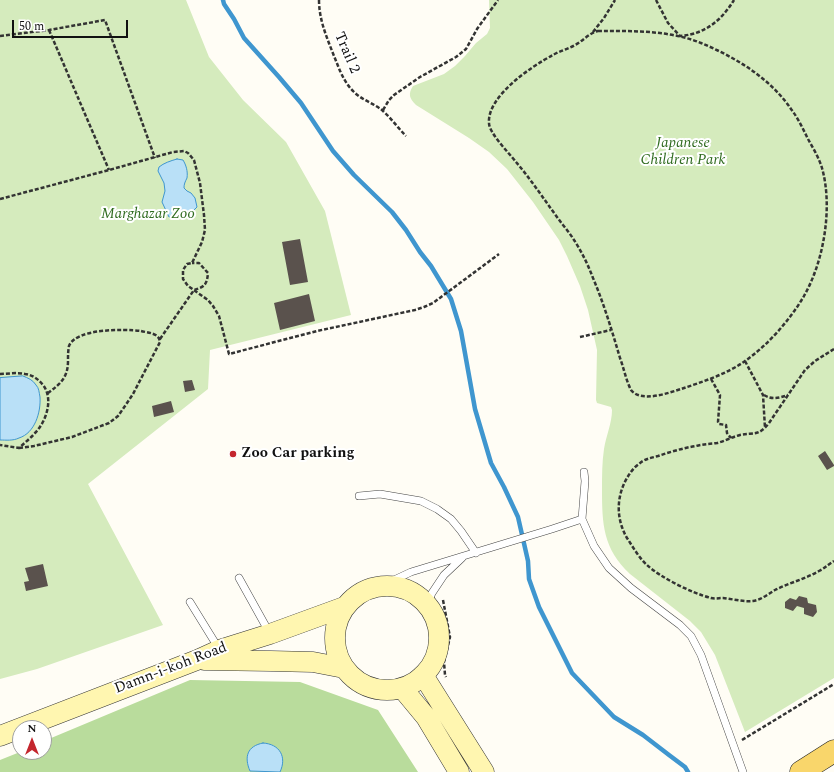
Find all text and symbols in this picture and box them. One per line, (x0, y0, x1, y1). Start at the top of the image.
scale bar (14, 12, 130, 38)
text: 50 m (19, 17, 44, 36)
street label: Trail 2 (329, 29, 363, 77)
park label: Japanese Children Park (640, 135, 726, 170)
park label: Marghazar Zoo (101, 206, 195, 224)
place label: Zoo Car parking (241, 445, 355, 463)
marker: Zoo Car parking (228, 449, 238, 459)
street label: Damn-i-koh Road (112, 639, 230, 699)
north arrow (12, 720, 52, 760)
text: N (28, 720, 36, 737)

